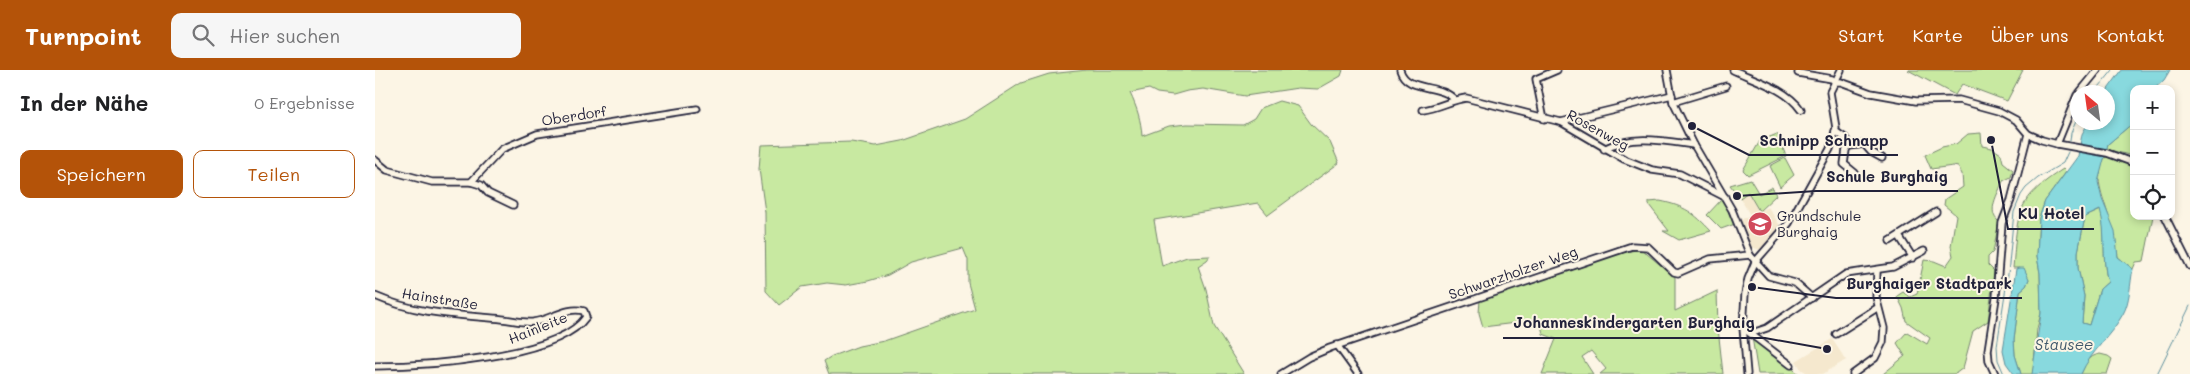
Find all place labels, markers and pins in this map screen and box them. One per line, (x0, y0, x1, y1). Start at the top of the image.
callout: Schnipp Schnapp (1749, 125, 1898, 155)
callout: Schule Burghaig (1816, 161, 1958, 191)
callout: KU Hotel (2008, 199, 2094, 229)
place label: Grundschule Burghaig (1777, 206, 1861, 241)
school or university icon: Grundschule Burghaig (1747, 211, 1773, 237)
callout: Burghaiger Stadtpark (1836, 268, 2022, 298)
callout: Johanneskindergarten Burghaig (1503, 308, 1765, 338)

